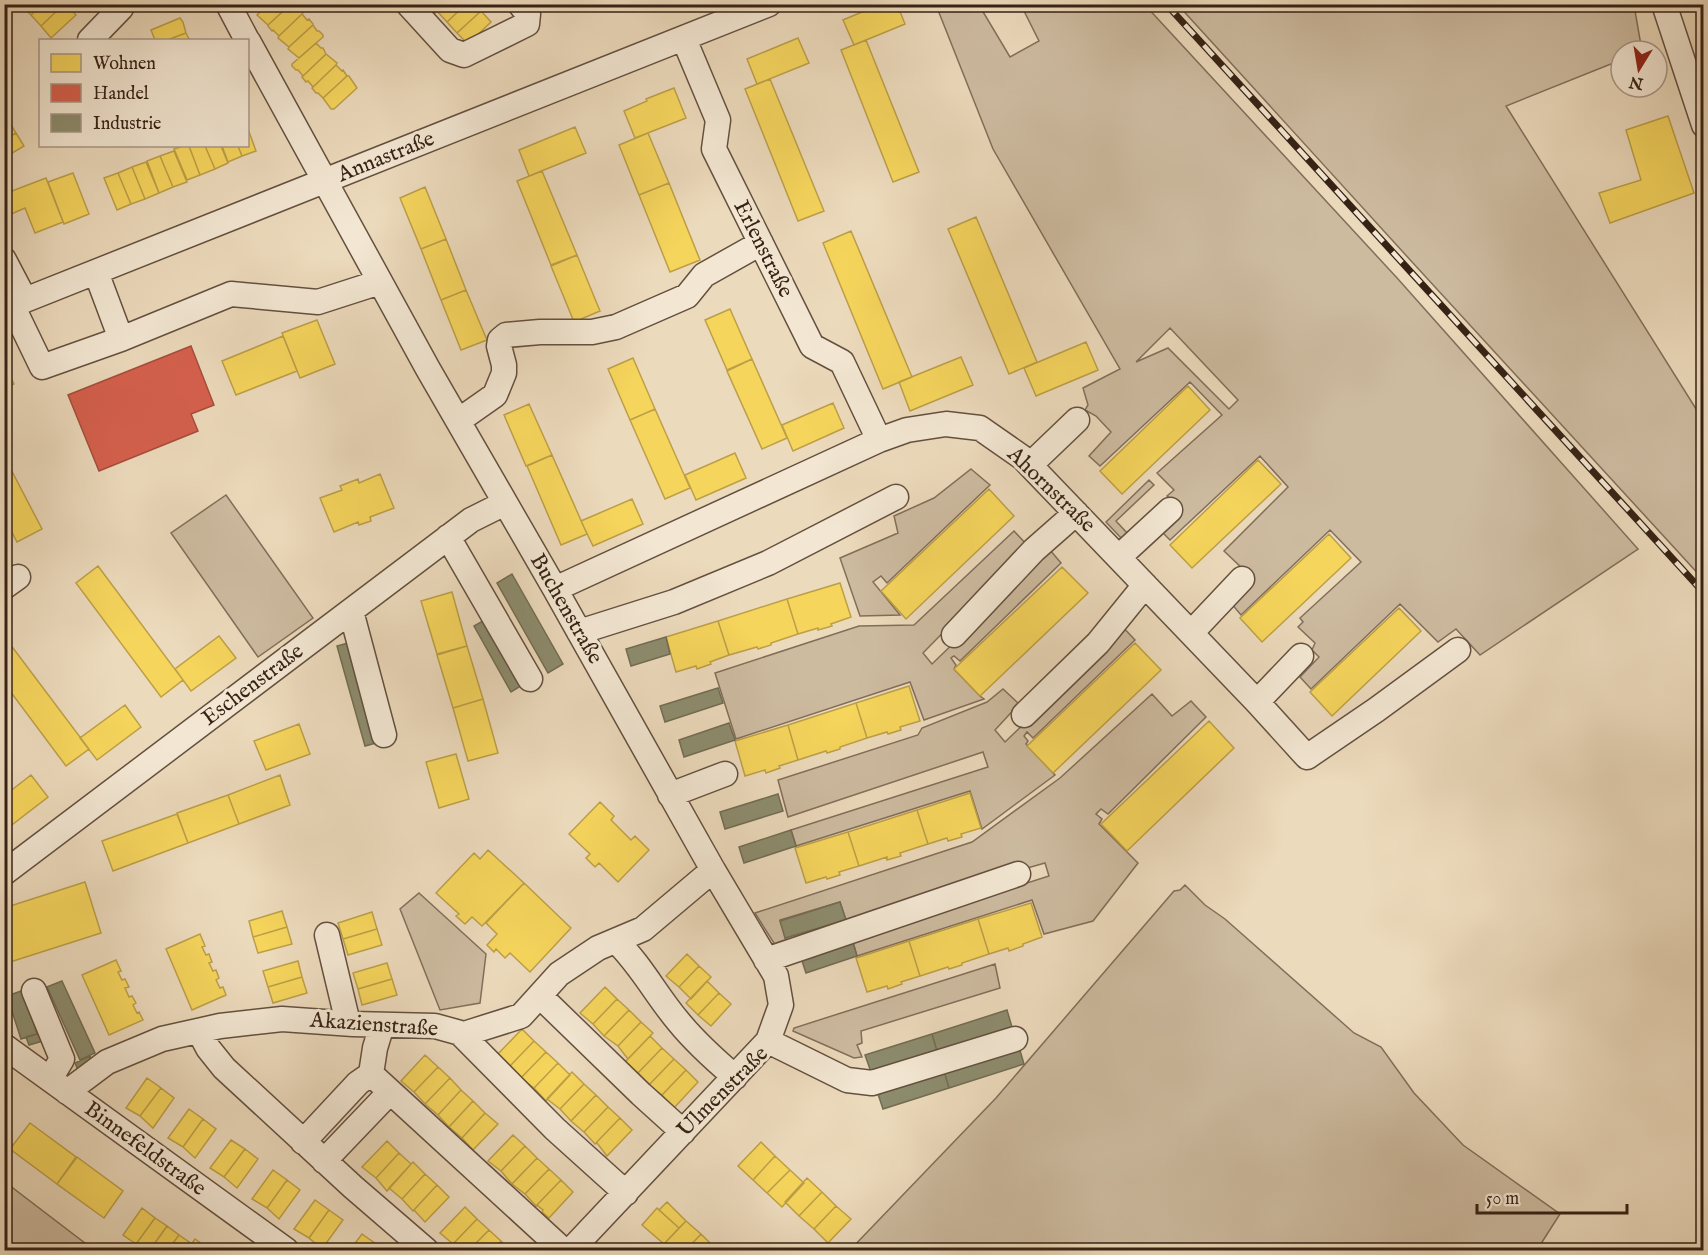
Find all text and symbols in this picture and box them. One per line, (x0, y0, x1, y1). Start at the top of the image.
legend (39, 39, 249, 147)
north arrow (1609, 39, 1669, 99)
text: Wohnen (93, 53, 156, 76)
text: N (1628, 71, 1646, 93)
text: Handel (93, 83, 149, 106)
text: Industrie (93, 113, 161, 136)
street label: Annastraße (332, 125, 439, 189)
street label: Erlenstraße (727, 196, 799, 302)
street label: Ahornstraße (1000, 440, 1101, 539)
street label: Buchenstraße (523, 549, 609, 669)
street label: Eschenstraße (197, 638, 309, 732)
street label: Akazienstraße (308, 1006, 439, 1043)
street label: Ulmenstraße (671, 1040, 775, 1144)
street label: Binnefeldstraße (79, 1095, 211, 1203)
scale bar (1477, 1177, 1627, 1215)
text: 50 m (1486, 1188, 1519, 1211)

